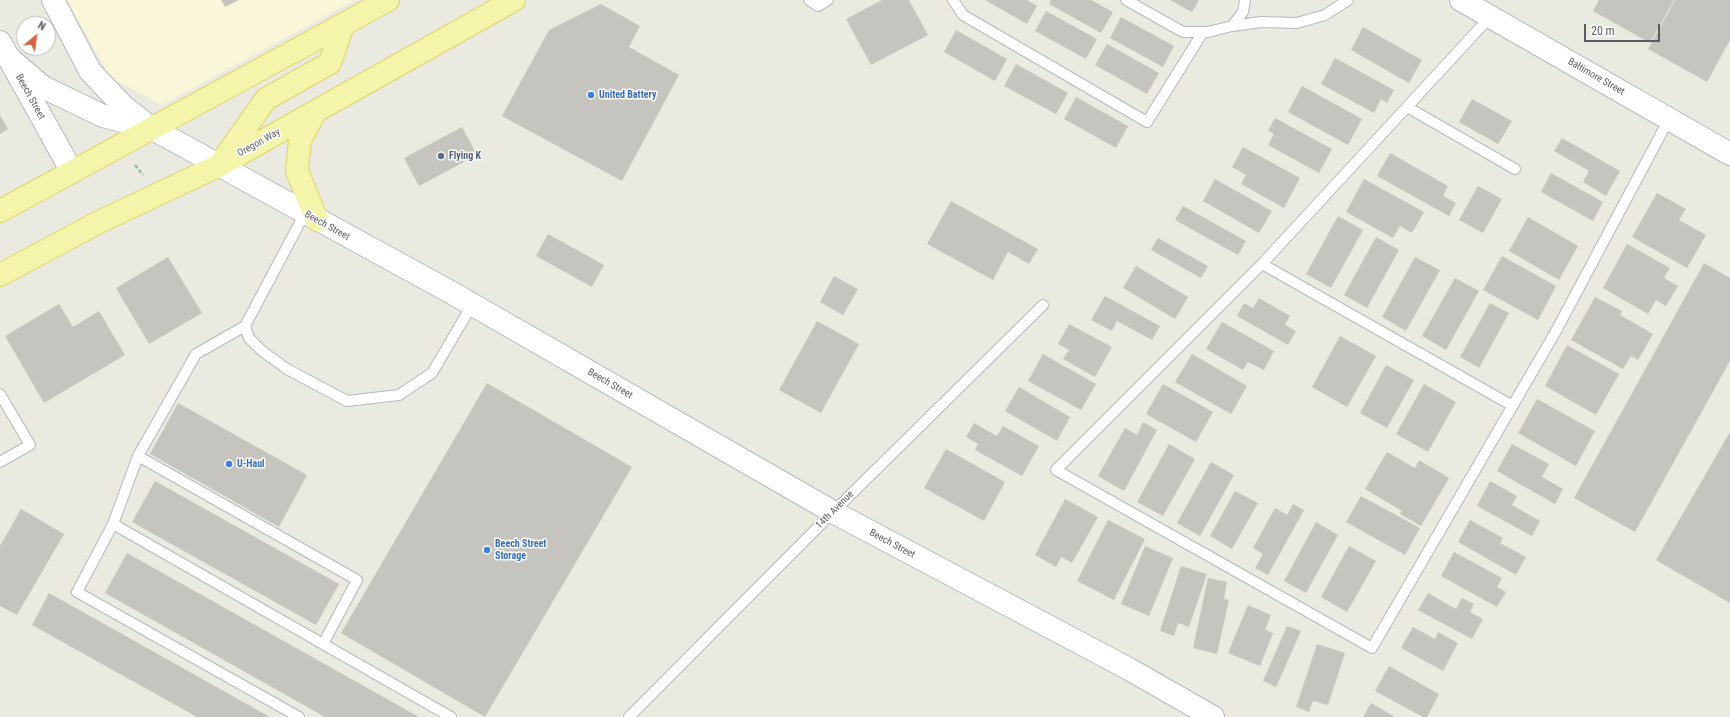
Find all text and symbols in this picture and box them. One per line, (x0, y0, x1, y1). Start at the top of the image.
north arrow (16, 16, 56, 56)
scale bar (1586, 16, 1662, 42)
text: N (35, 19, 48, 33)
text: 20 m (1591, 24, 1615, 38)
street label: Baltimore Street (1565, 56, 1627, 98)
street label: Beech Street (13, 72, 47, 122)
place label: United Battery (599, 89, 656, 101)
marker: United Battery (586, 90, 596, 100)
street label: Oregon Way (236, 126, 282, 160)
place label: Flying K (449, 150, 481, 162)
marker: Flying K (436, 151, 446, 161)
street label: Beech Street (302, 209, 352, 243)
street label: Beech Street (585, 366, 635, 402)
place label: U-Haul (237, 458, 265, 470)
marker: U-Haul (224, 459, 234, 469)
street label: 14th Avenue (814, 489, 856, 531)
street label: Beech Street (867, 527, 917, 561)
place label: Beech Street Storage (495, 538, 546, 562)
marker: Beech Street Storage (482, 545, 492, 555)

